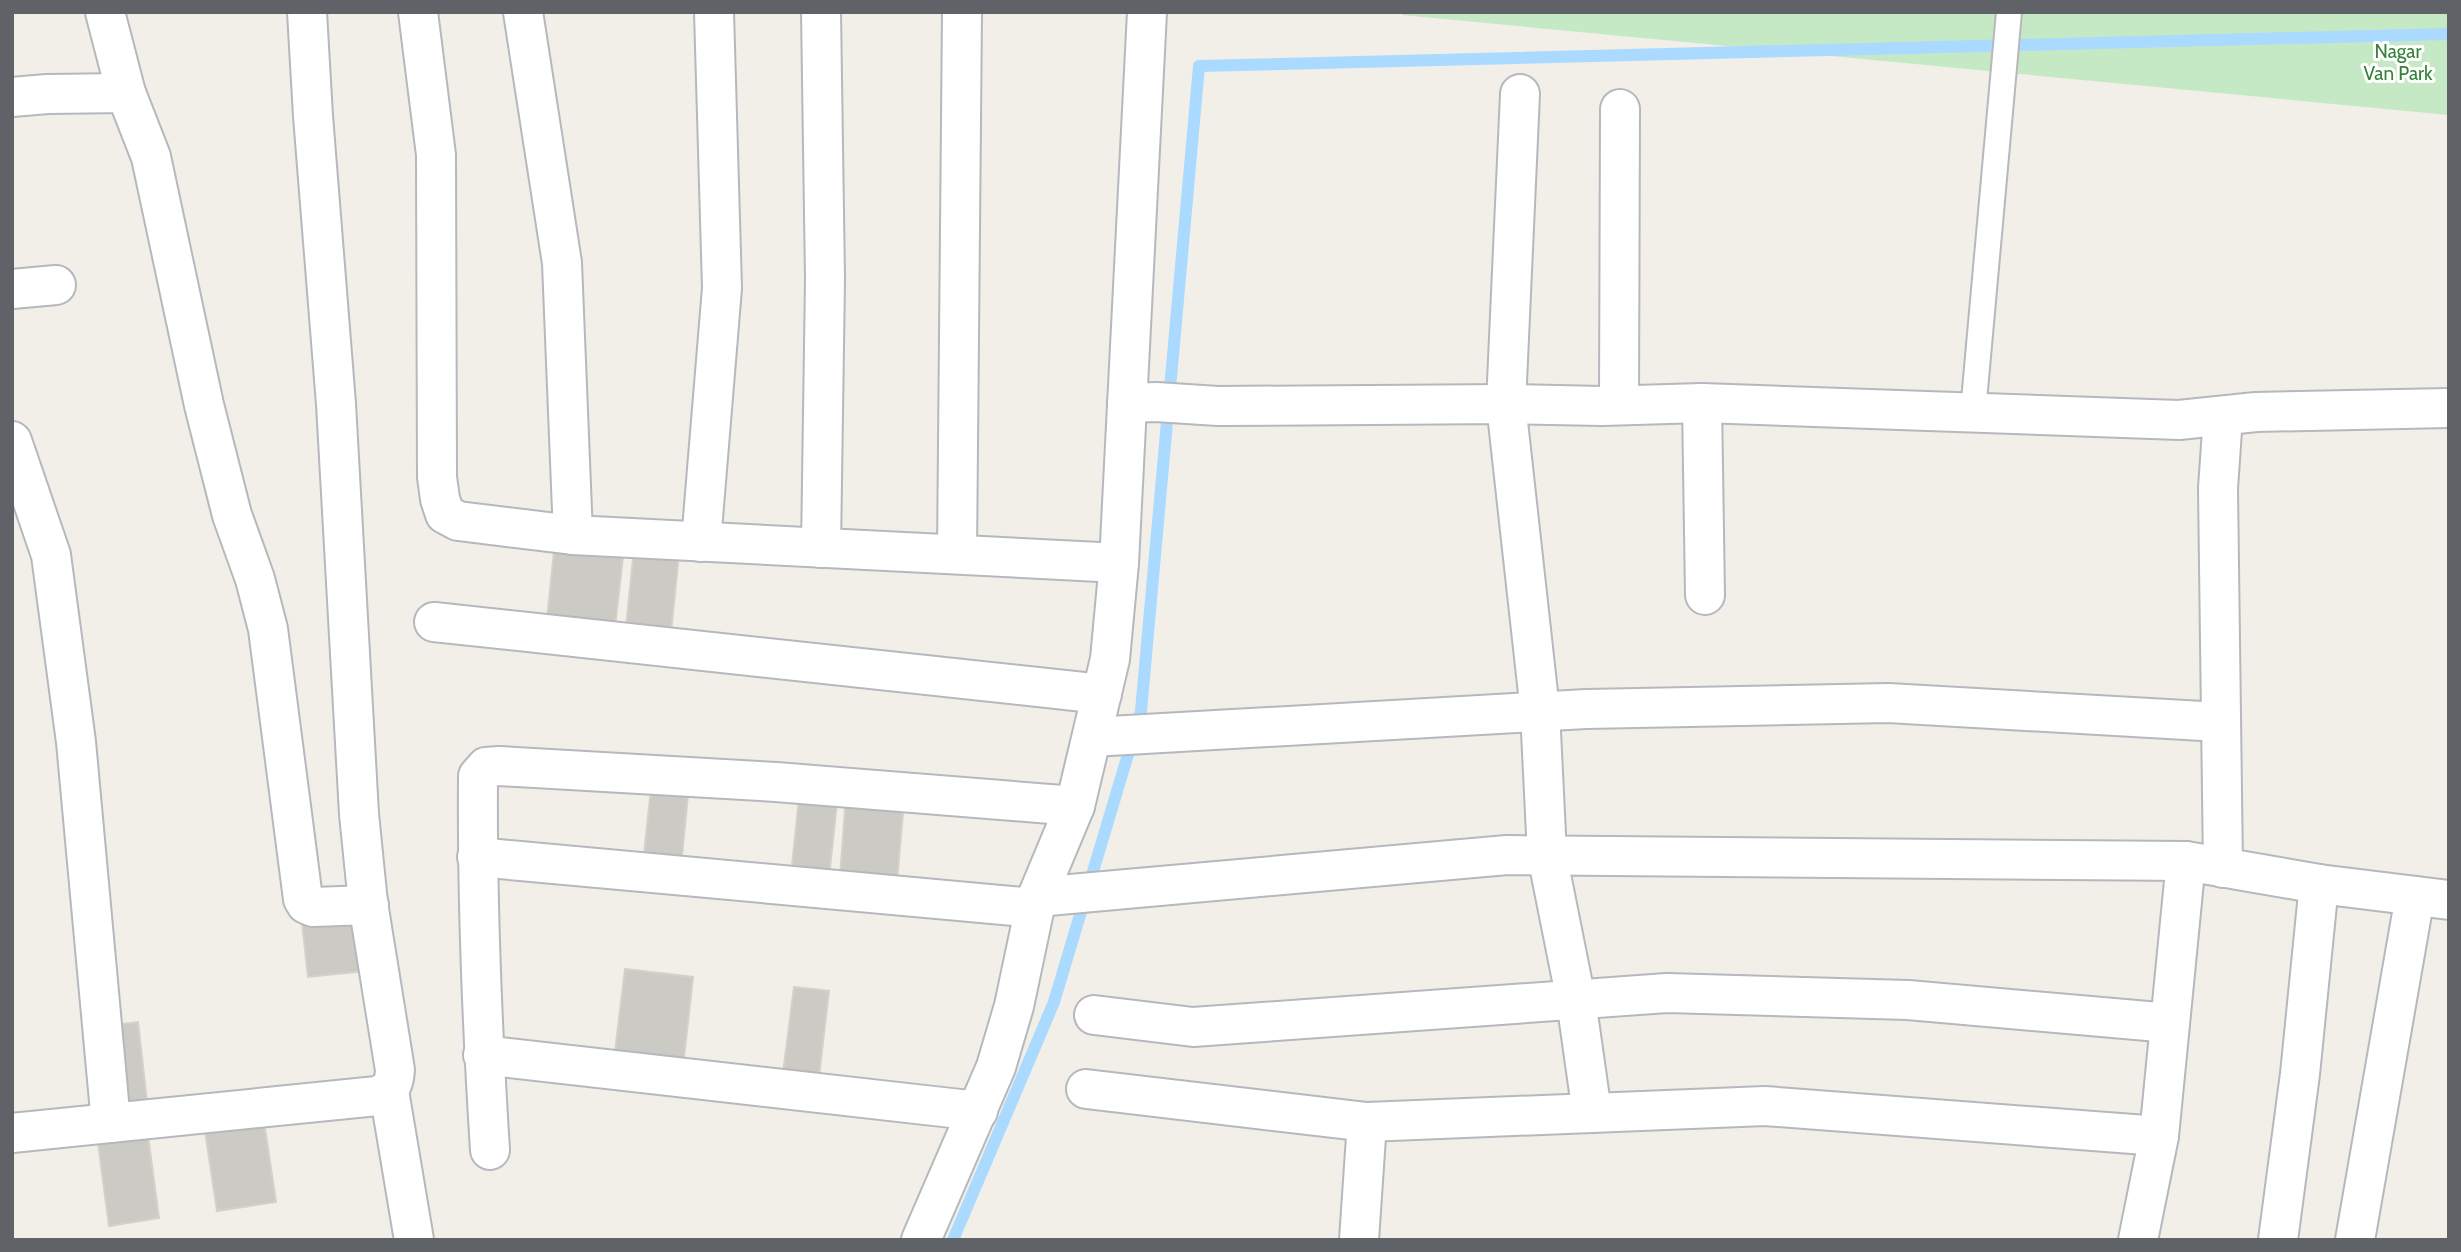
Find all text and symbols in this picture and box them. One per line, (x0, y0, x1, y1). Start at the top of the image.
park label: Nagar Van Park (2363, 40, 2433, 85)

